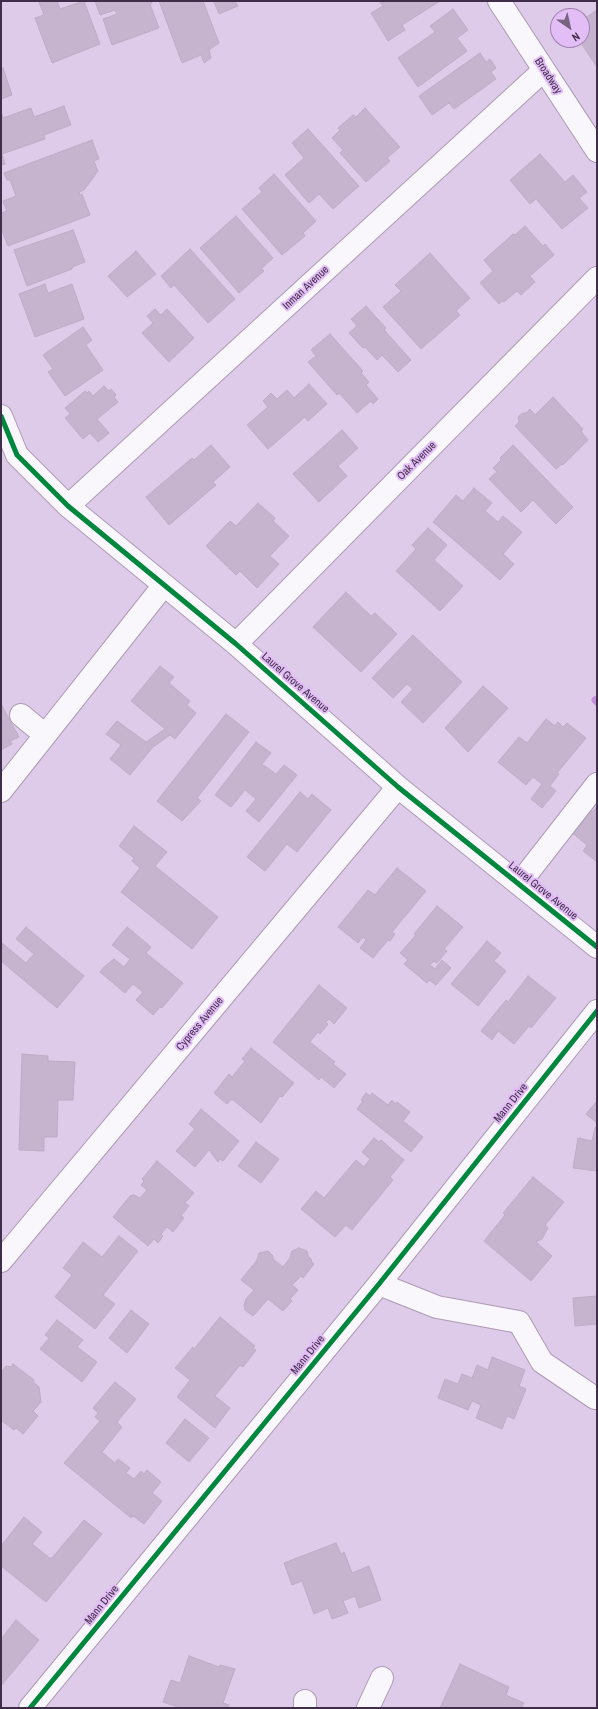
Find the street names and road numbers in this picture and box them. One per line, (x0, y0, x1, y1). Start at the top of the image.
street label: Broadway (532, 56, 564, 96)
street label: Inman Avenue (280, 263, 332, 313)
street label: Oak Avenue (395, 439, 439, 483)
street label: Laurel Grove Avenue (259, 650, 331, 716)
street label: Laurel Grove Avenue (506, 859, 580, 923)
street label: Cypress Avenue (174, 994, 226, 1054)
street label: Mann Drive (491, 1081, 531, 1125)
street label: Mann Drive (288, 1333, 328, 1377)
street label: Mann Drive (82, 1583, 122, 1627)

